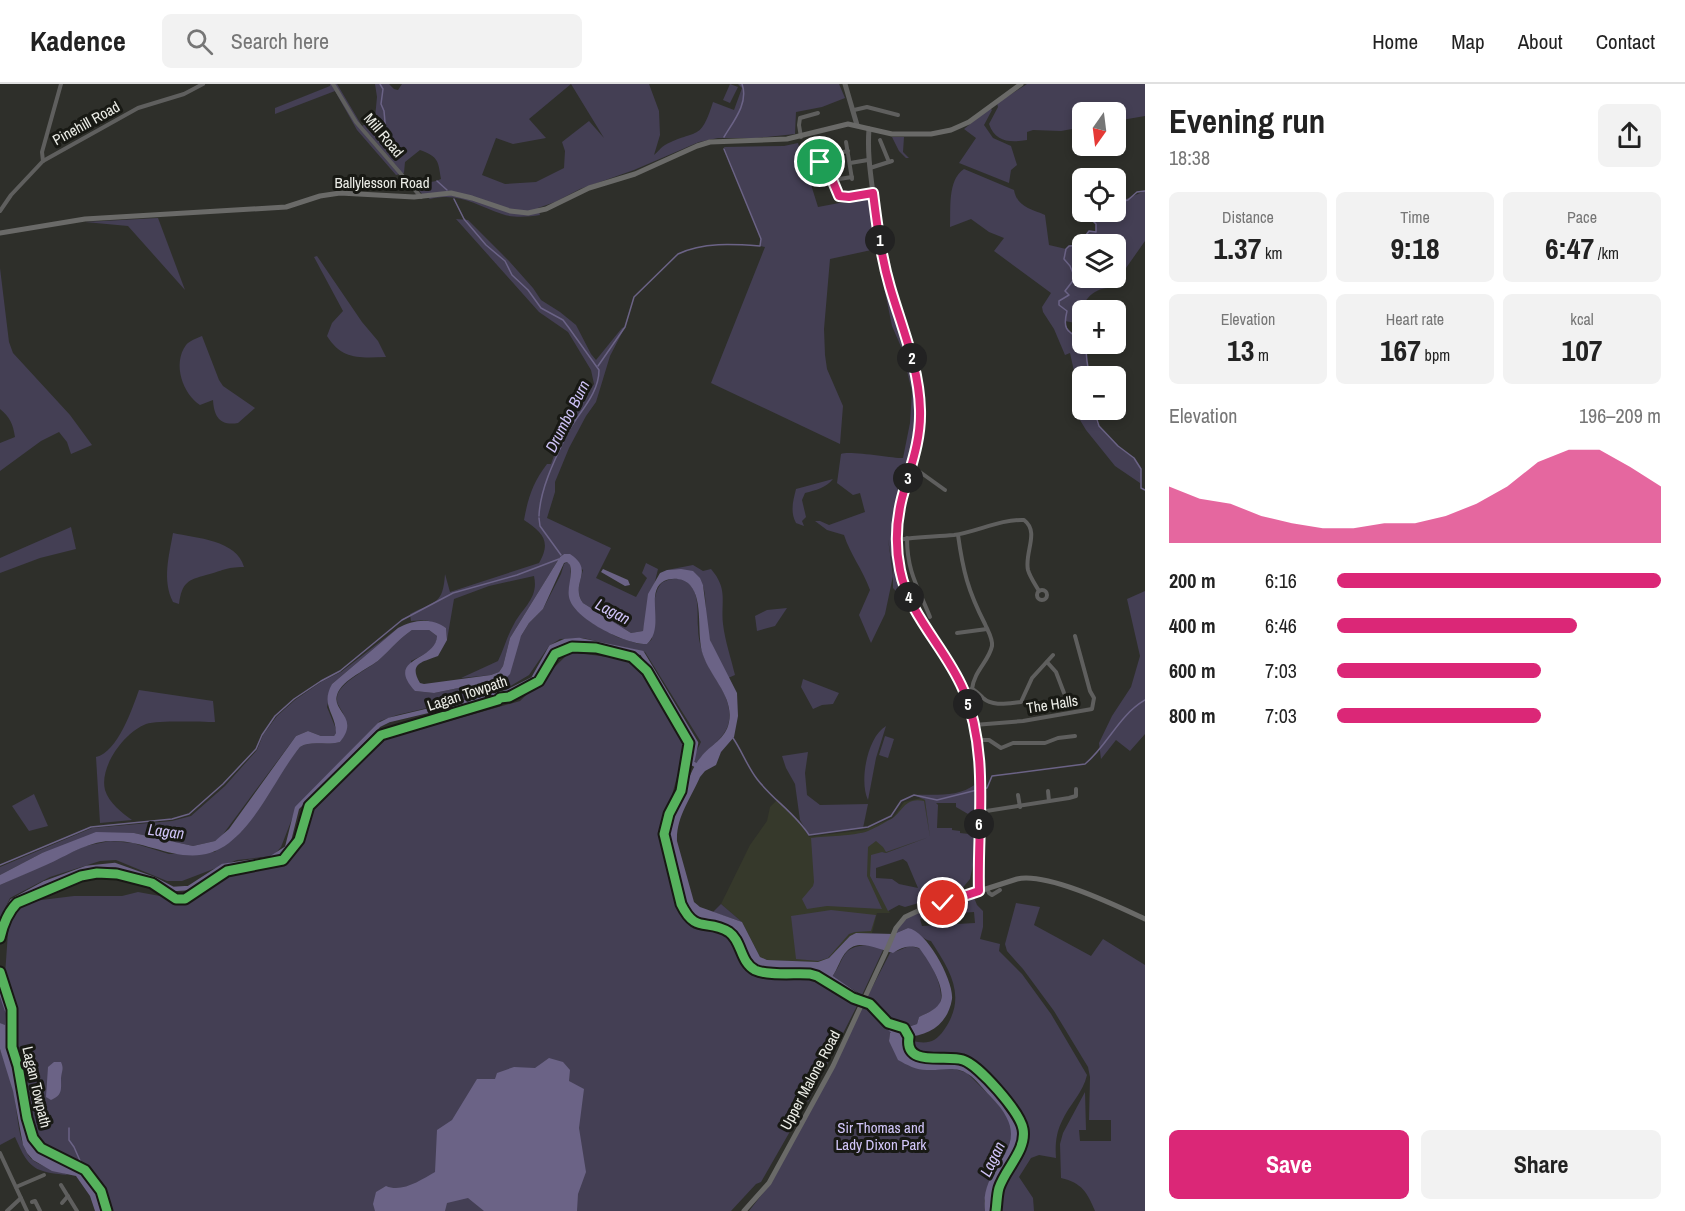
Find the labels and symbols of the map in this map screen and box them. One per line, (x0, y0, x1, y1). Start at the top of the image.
street label: Pinehill Road (49, 96, 123, 150)
north arrow (1072, 102, 1126, 156)
street label: Mill Road (359, 108, 409, 162)
pin (794, 136, 845, 187)
street label: Ballylesson Road (334, 172, 430, 193)
pin: 1 (865, 225, 895, 255)
pin: 2 (897, 343, 927, 373)
water label: Drumbo Burn (539, 376, 595, 456)
pin: 3 (893, 463, 923, 493)
pin: 4 (894, 582, 924, 612)
water label: Lagan (592, 593, 634, 629)
street label: Lagan Towpath (424, 670, 510, 716)
pin: 5 (953, 689, 983, 719)
street label: The Halls (1025, 690, 1079, 718)
pin: 6 (964, 809, 994, 839)
water label: Lagan (147, 818, 185, 844)
pin (917, 877, 968, 928)
street label: Upper Malone Road (775, 1026, 845, 1134)
street label: Lagan Towpath (17, 1044, 57, 1130)
park label: Sir Thomas and Lady Dixon Park (836, 1117, 927, 1155)
water label: Lagan (974, 1138, 1010, 1180)

